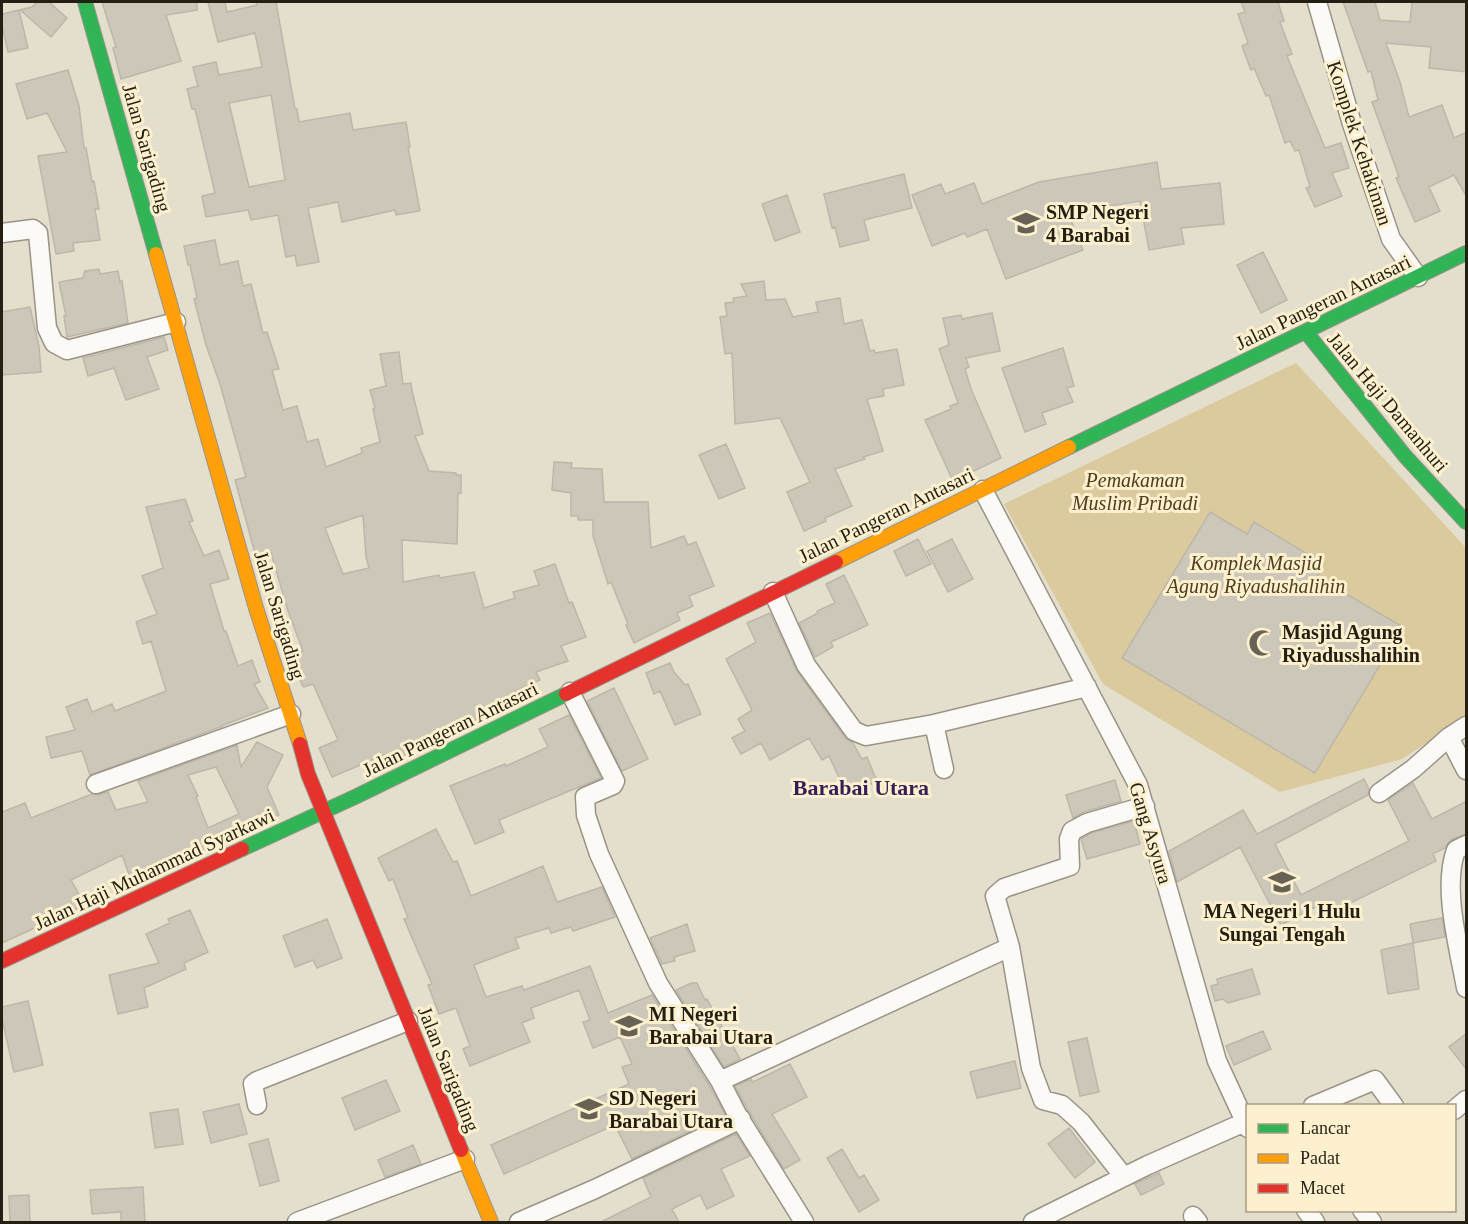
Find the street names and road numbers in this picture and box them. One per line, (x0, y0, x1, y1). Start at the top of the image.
street label: Komplek Kehakiman (1322, 58, 1397, 228)
street label: Jalan Sarigading (117, 81, 176, 215)
street label: Jalan Pangeran Antasari (1232, 250, 1415, 355)
street label: Jalan Haji Damanhuri (1322, 328, 1453, 477)
street label: Jalan Pangeran Antasari (795, 463, 978, 568)
street label: Jalan Sarigading (249, 548, 310, 682)
street label: Jalan Pangeran Antasari (359, 677, 542, 782)
street label: Gang Asyura (1124, 780, 1177, 887)
street label: Jalan Haji Muhammad Syarkawi (30, 803, 279, 935)
street label: Jalan Sarigading (413, 1003, 484, 1135)

